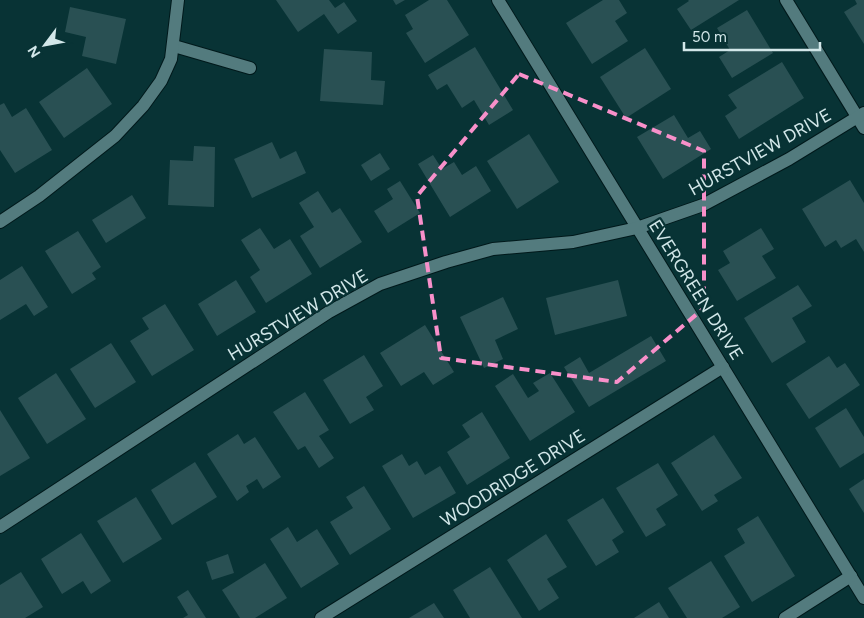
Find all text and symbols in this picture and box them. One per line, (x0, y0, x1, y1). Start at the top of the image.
north arrow (20, 20, 70, 70)
scale bar (684, 20, 820, 52)
text: 50 m (692, 28, 727, 46)
text: N (24, 43, 44, 61)
street label: HURSTVIEW DRIVE (685, 104, 835, 200)
street label: EVERGREEN DRIVE (644, 216, 748, 364)
street label: HURSTVIEW DRIVE (224, 264, 372, 366)
street label: WOODRIDGE DRIVE (437, 425, 589, 531)

